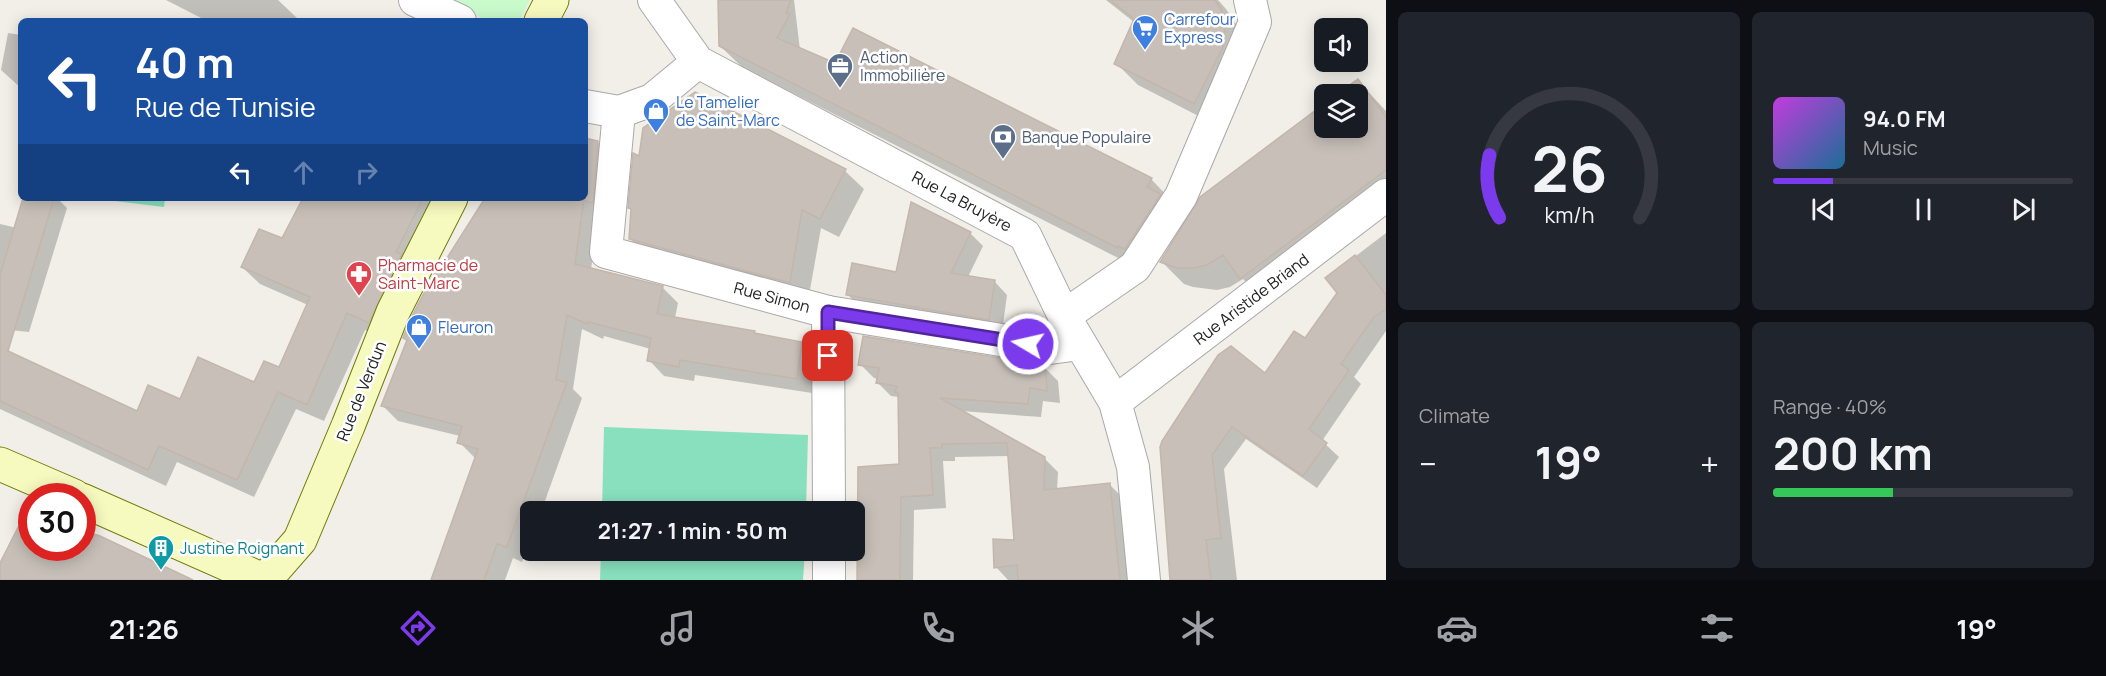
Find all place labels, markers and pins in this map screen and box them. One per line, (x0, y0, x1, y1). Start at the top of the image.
place label: Carrefour Express (1164, 8, 1235, 48)
supermarket icon: Carrefour Express (1130, 13, 1160, 51)
place label: Action Immobilière (860, 46, 945, 86)
office icon: Action Immobilière (825, 51, 855, 89)
place label: Le Tamelier de Saint-Marc (676, 91, 780, 131)
shop icon: Le Tamelier de Saint-Marc (641, 96, 671, 134)
bank icon: Banque Populaire (988, 122, 1018, 160)
place label: Banque Populaire (1022, 126, 1151, 148)
place label: Pharmacie de Saint-Marc (378, 254, 478, 294)
pharmacy icon: Pharmacie de Saint-Marc (344, 259, 374, 297)
shop icon: Fleuron (404, 312, 434, 350)
place label: Fleuron (438, 316, 493, 338)
pin (802, 330, 853, 381)
building icon: Justine Roignant (146, 533, 176, 571)
place label: Justine Roignant (180, 537, 305, 559)

